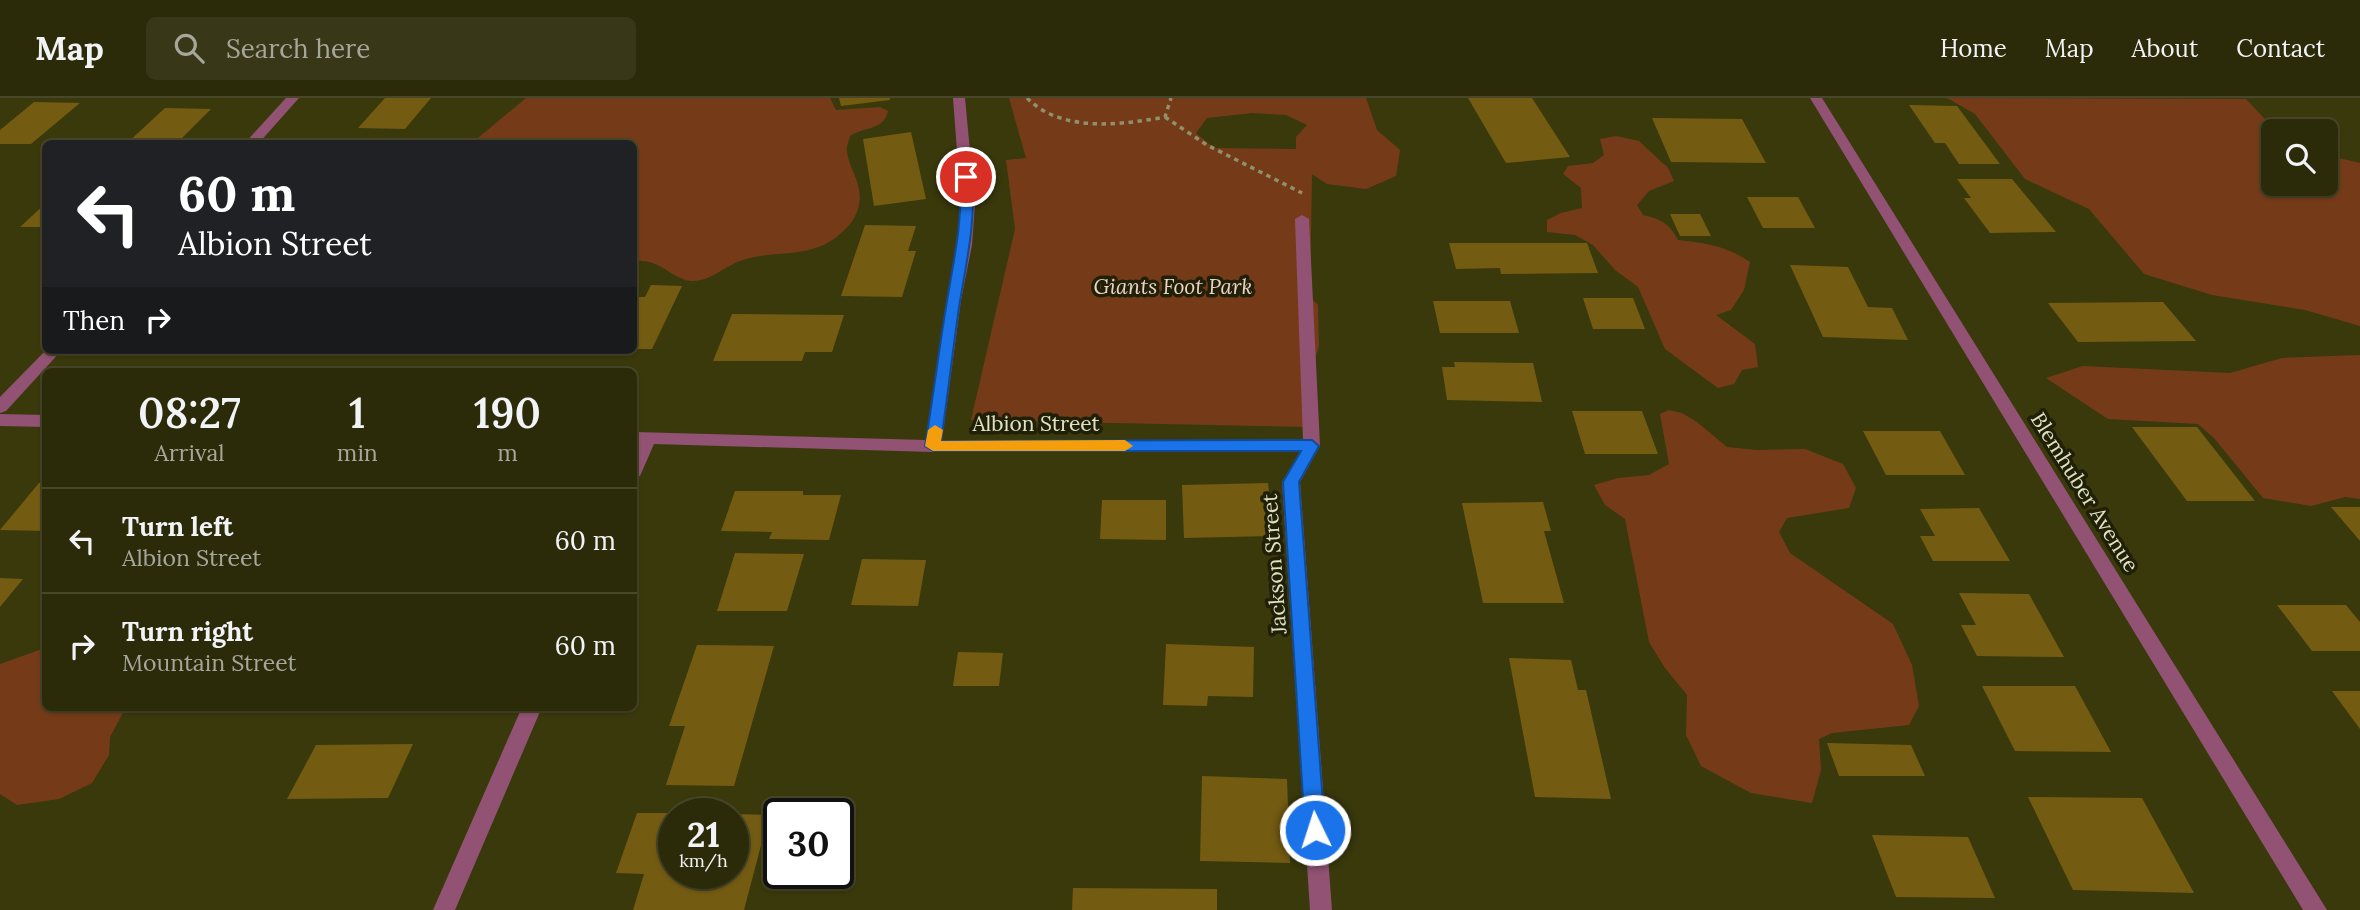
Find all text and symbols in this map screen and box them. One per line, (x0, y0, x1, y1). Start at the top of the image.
search box (146, 17, 636, 80)
text: Map (35, 27, 104, 69)
icon: search (170, 29, 208, 67)
text: Search here (226, 32, 370, 65)
text: Home (1940, 33, 2007, 64)
text: Map (2045, 33, 2094, 64)
text: About (2132, 33, 2198, 64)
text: Contact (2236, 33, 2325, 64)
map controls (2261, 119, 2338, 196)
button: search (2261, 119, 2338, 196)
pin (936, 147, 996, 207)
icon: arrive (947, 158, 985, 196)
text: 60 m (178, 162, 295, 224)
icon: left (63, 168, 154, 259)
text: Albion Street (178, 223, 372, 264)
park label: Giants Foot Park (1094, 273, 1253, 300)
icon: right (139, 301, 177, 339)
text: Then (63, 304, 125, 337)
text: 08:27 (138, 386, 241, 440)
text: 1 (349, 386, 366, 440)
text: 190 (474, 386, 541, 440)
street label: Blemhuber Avenue (2025, 407, 2145, 577)
street label: Albion Street (971, 410, 1100, 437)
text: Arrival (154, 438, 225, 467)
text: min (337, 438, 378, 467)
text: m (497, 438, 518, 467)
street label: Jackson Street (1256, 492, 1292, 636)
text: Turn left (122, 510, 233, 543)
icon: left (63, 522, 101, 560)
text: 60 m (555, 524, 616, 557)
text: Albion Street (122, 543, 261, 572)
text: Turn right (122, 615, 253, 648)
icon: right (63, 627, 101, 665)
text: 60 m (555, 629, 616, 662)
text: Mountain Street (122, 648, 296, 677)
position arrow (1278, 793, 1352, 867)
speed limit sign: 30 (763, 798, 854, 889)
text: 21 (687, 812, 720, 857)
text: km/h (679, 849, 728, 872)

